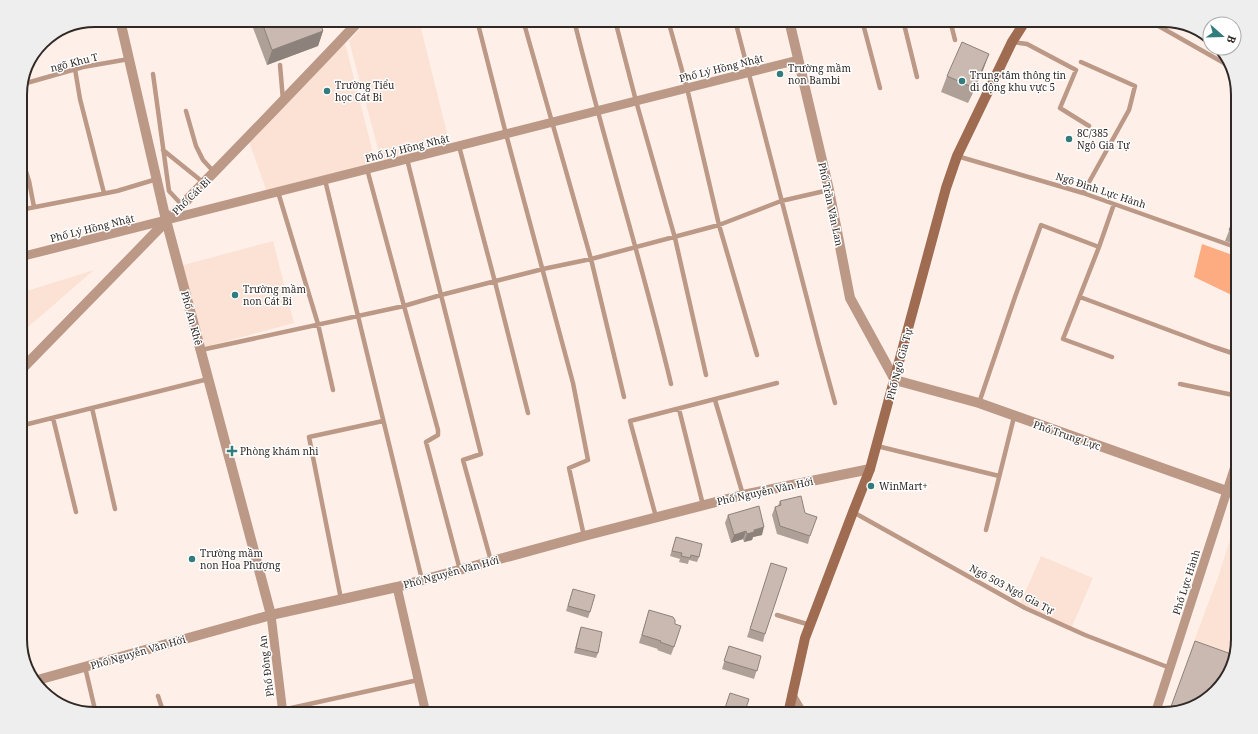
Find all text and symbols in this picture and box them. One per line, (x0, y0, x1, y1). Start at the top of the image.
north arrow (1202, 16, 1242, 56)
text: B (1224, 34, 1240, 46)
street label: ngõ Khu T (49, 49, 99, 75)
street label: Phố Lý Hồng Nhật (677, 51, 765, 85)
place label: Trường mầm non Bambi (788, 61, 851, 87)
place label: Trung tâm thông tin di động khu vực 5 (970, 68, 1067, 94)
marker: Trường mầm non Bambi (775, 69, 785, 79)
marker: Trung tâm thông tin di động khu vực 5 (957, 76, 967, 86)
place label: Trường Tiểu học Cát Bi (335, 78, 395, 104)
marker: Trường Tiểu học Cát Bi (322, 86, 332, 96)
place label: 8C/385 Ngô Gia Tự (1077, 126, 1130, 152)
street label: Phố Lý Hồng Nhật (363, 131, 451, 165)
marker: 8C/385 Ngô Gia Tự (1064, 134, 1074, 144)
street label: Phố Trần Văn Lan (815, 161, 847, 248)
street label: Ngõ Đình Lực Hành (1054, 169, 1149, 211)
street label: Phố Cát Bi (169, 174, 214, 218)
street label: Phố Lý Hồng Nhật (48, 211, 136, 245)
place label: Trường mầm non Cát Bi (243, 282, 306, 308)
street label: Phố An Khê (178, 289, 206, 347)
marker: Trường mầm non Cát Bi (230, 290, 240, 300)
street label: Phố Ngô Gia Tự (883, 326, 915, 401)
street label: Phố Trung Lực (1031, 417, 1103, 453)
place label: Phòng khám nhi (240, 444, 319, 458)
marker: Phòng khám nhi (227, 446, 237, 456)
street label: Phố Nguyễn Văn Hới (715, 474, 815, 508)
place label: WinMart+ (879, 479, 928, 493)
marker: WinMart+ (866, 481, 876, 491)
place label: Trường mầm non Hoa Phượng (200, 546, 281, 572)
street label: Phố Lực Hành (1169, 547, 1203, 616)
street label: Phố Nguyễn Văn Hới (402, 552, 501, 591)
marker: Trường mầm non Hoa Phượng (187, 554, 197, 564)
street label: Ngõ 503 Ngô Gia Tự (967, 561, 1057, 617)
street label: Phố Nguyễn Văn Hới (89, 631, 188, 672)
street label: Phố Đông An (255, 634, 277, 697)

